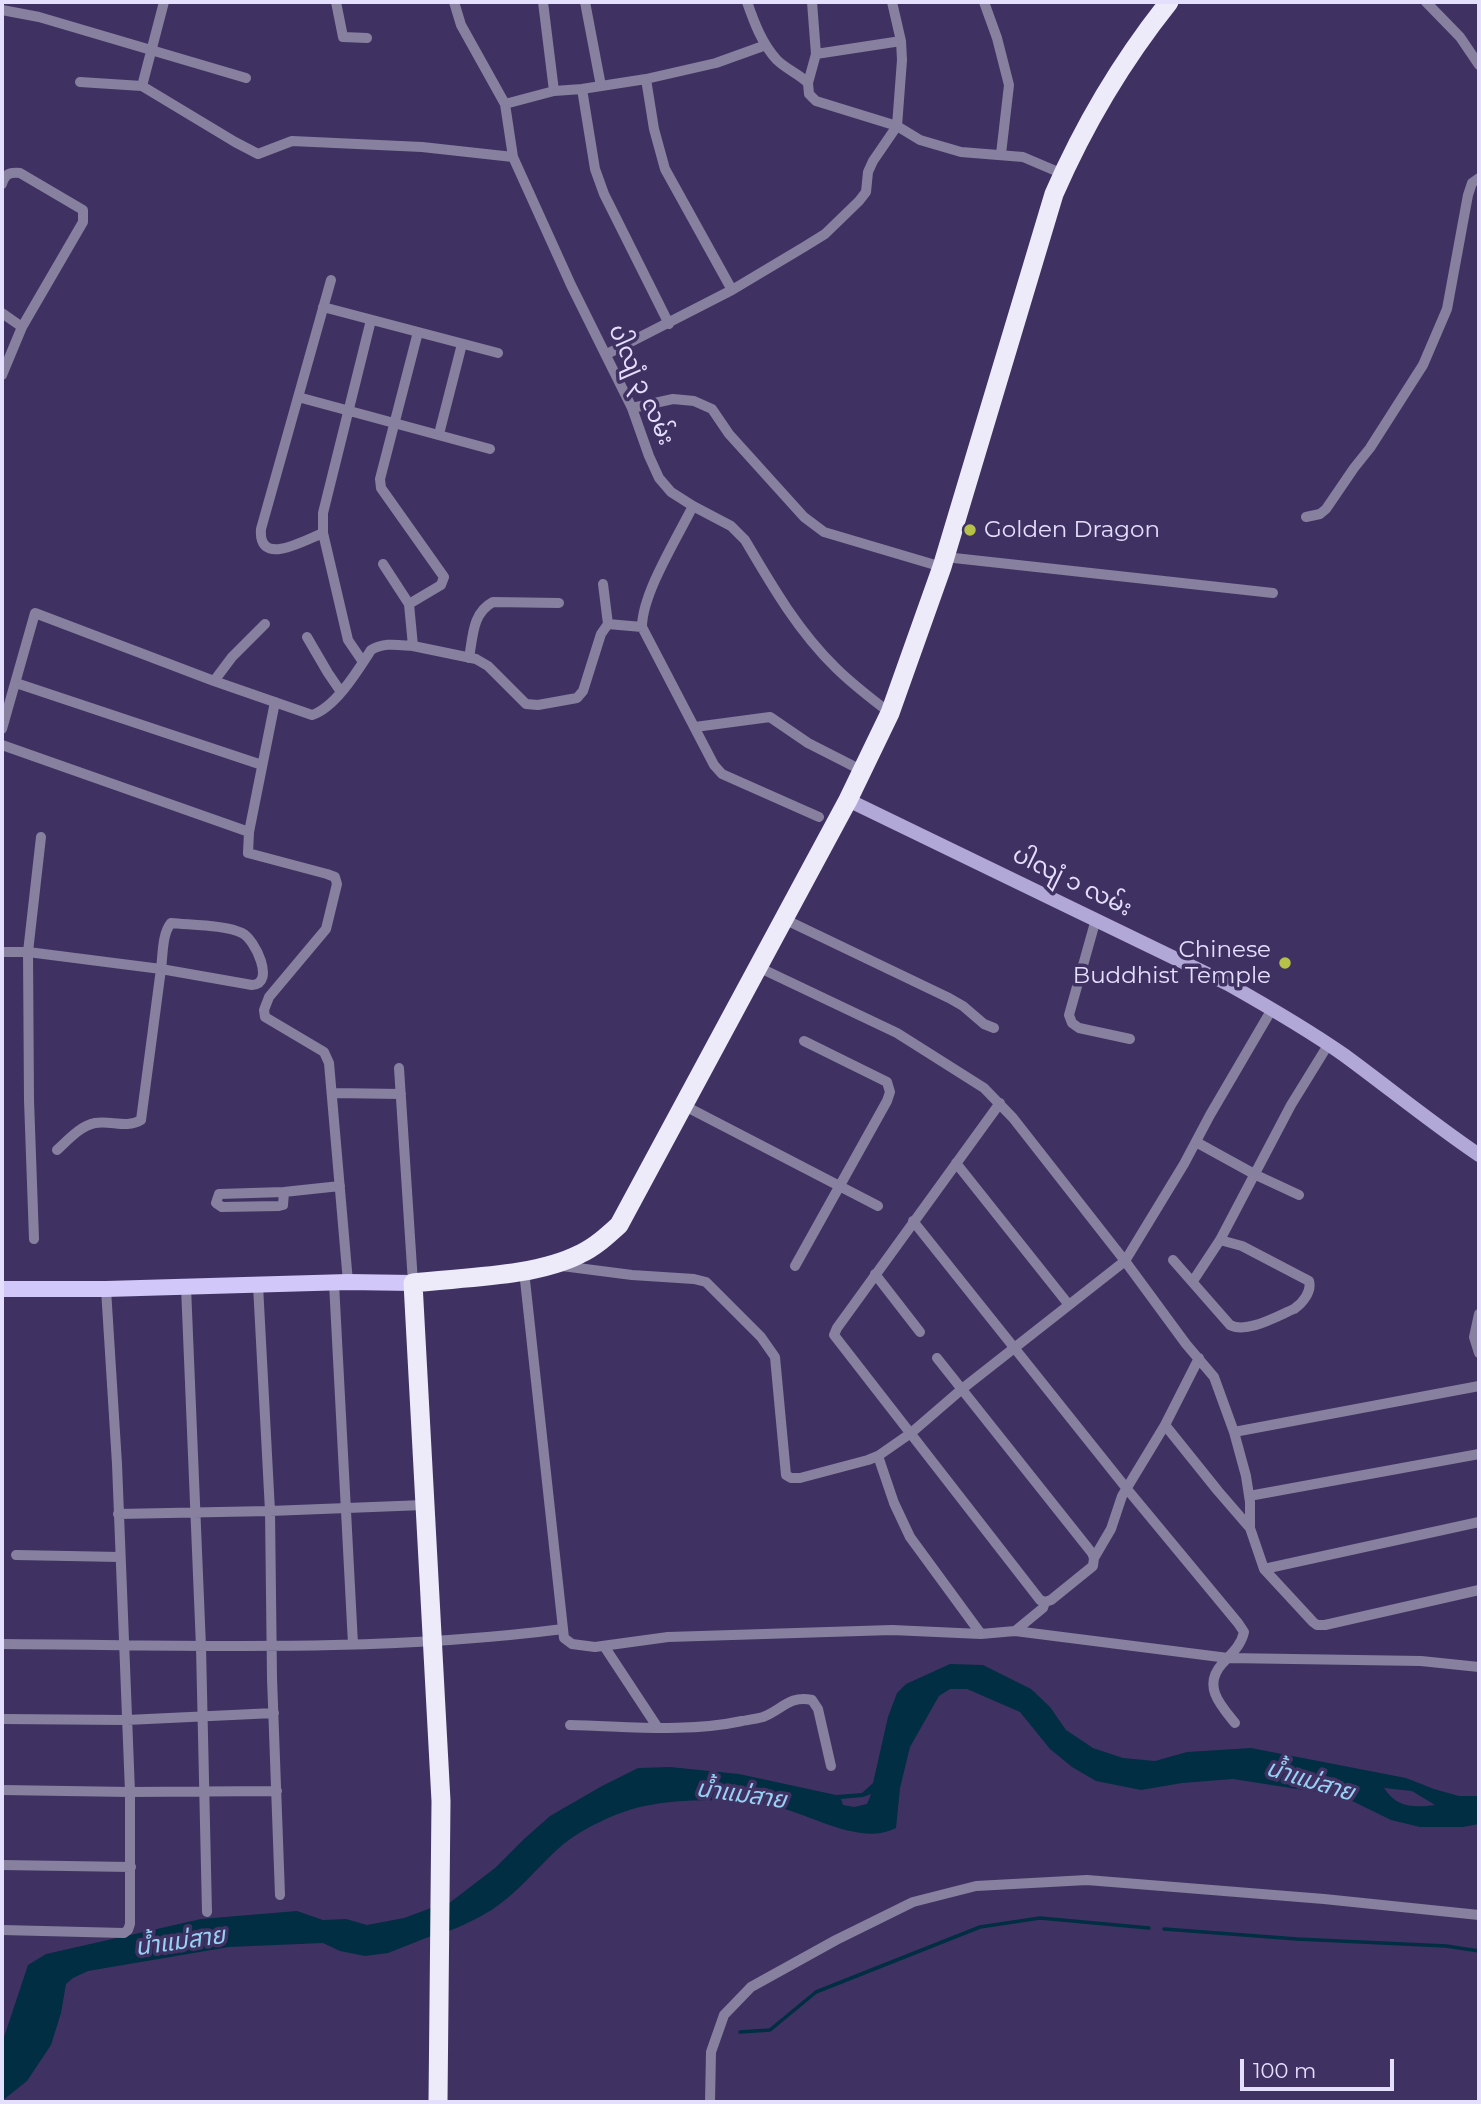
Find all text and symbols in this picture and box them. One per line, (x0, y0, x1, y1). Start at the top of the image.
street label: ပါလျံ ၃ လမ်း (602, 320, 680, 450)
place label: Golden Dragon (984, 516, 1160, 544)
marker: Golden Dragon (962, 522, 978, 538)
street label: ပါလျံ ၁ လမ်း (1008, 841, 1136, 923)
place label: Chinese Buddhist Temple (1073, 936, 1271, 990)
marker: Chinese Buddhist Temple (1277, 955, 1293, 971)
water label: น้ำแม่สาย (1262, 1754, 1358, 1808)
water label: น้ำแม่สาย (694, 1774, 788, 1816)
water label: น้ำแม่สาย (133, 1921, 227, 1963)
scale bar (1243, 2044, 1397, 2088)
text: 100 m (1253, 2058, 1316, 2083)

